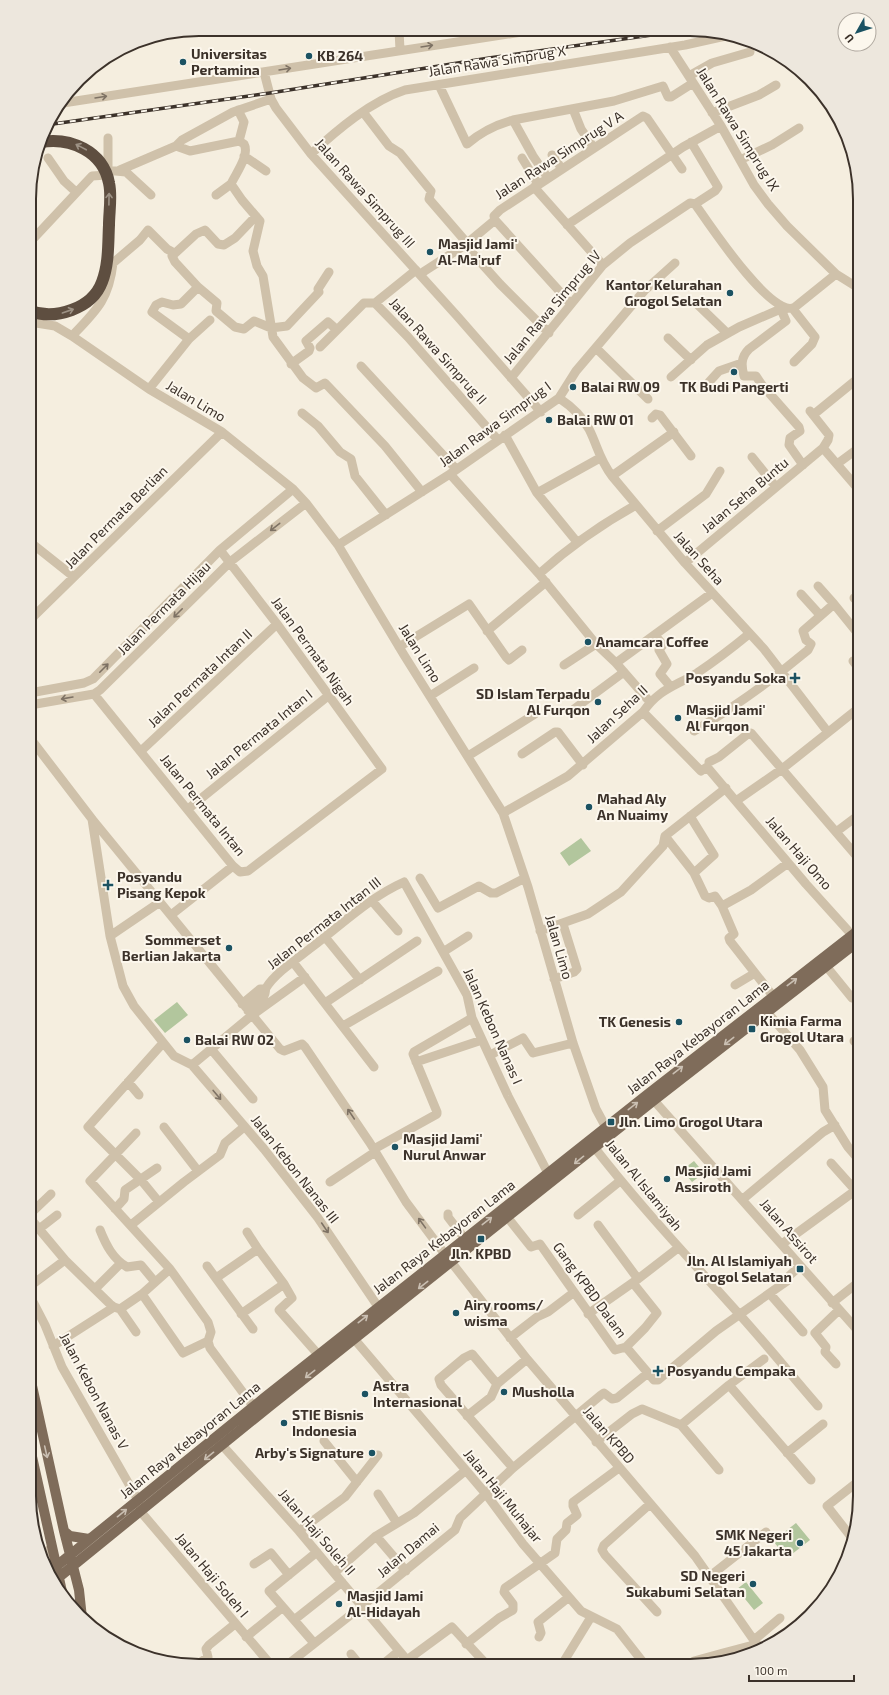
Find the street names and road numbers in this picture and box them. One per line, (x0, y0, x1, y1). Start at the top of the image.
street label: Jalan Rawa Simprug X (427, 41, 567, 80)
street label: Jalan Rawa Simprug IX (693, 64, 784, 194)
street label: Jalan Rawa Simprug V A (491, 107, 626, 202)
street label: Jalan Rawa Simprug III (312, 134, 419, 251)
street label: Jalan Rawa Simprug IV (499, 246, 604, 367)
street label: Jalan Rawa Simprug II (386, 294, 491, 408)
street label: Jalan Limo (163, 376, 229, 425)
street label: Jalan Rawa Simprug I (435, 377, 554, 470)
street label: Jalan Seha Buntu (698, 453, 791, 536)
street label: Jalan Permata Berlian (61, 462, 171, 572)
street label: Jalan Seha (671, 527, 728, 588)
street label: Jalan Permata Hijau (113, 557, 214, 658)
street label: Jalan Permata Nigah (268, 593, 358, 708)
street label: Jalan Limo (396, 620, 445, 685)
street label: Jalan Permata Intan II (144, 625, 255, 730)
street label: Jalan Seha II (583, 681, 651, 746)
street label: Jalan Permata Intan I (202, 685, 316, 782)
street label: Jalan Permata Intan (157, 750, 250, 859)
street label: Jalan Haji Omo (763, 812, 836, 893)
street label: Jalan Permata Intan III (263, 873, 384, 972)
street label: Jalan Limo (542, 913, 577, 981)
street label: Jalan Kebon Nanas I (460, 965, 527, 1087)
street label: Jalan Raya Kebayoran Lama (623, 976, 772, 1097)
street label: Jalan Kebon Nanas III (248, 1111, 343, 1226)
street label: Jalan Al Islamiyah (602, 1136, 686, 1234)
street label: Jalan Raya Kebayoran Lama (369, 1176, 518, 1297)
street label: Jalan Assirot (757, 1195, 822, 1267)
street label: Gang KPBD Dalam (550, 1238, 631, 1341)
street label: Jalan Kebon Nanas V (56, 1329, 133, 1453)
street label: Jalan Raya Kebayoran Lama (116, 1378, 263, 1502)
street label: Jalan KPBD (580, 1403, 639, 1467)
street label: Jalan Haji Muhajar (460, 1445, 547, 1546)
street label: Jalan Haji Soleh II (275, 1485, 359, 1578)
street label: Jalan Damai (373, 1519, 442, 1581)
street label: Jalan Haji Soleh I (172, 1529, 253, 1620)

